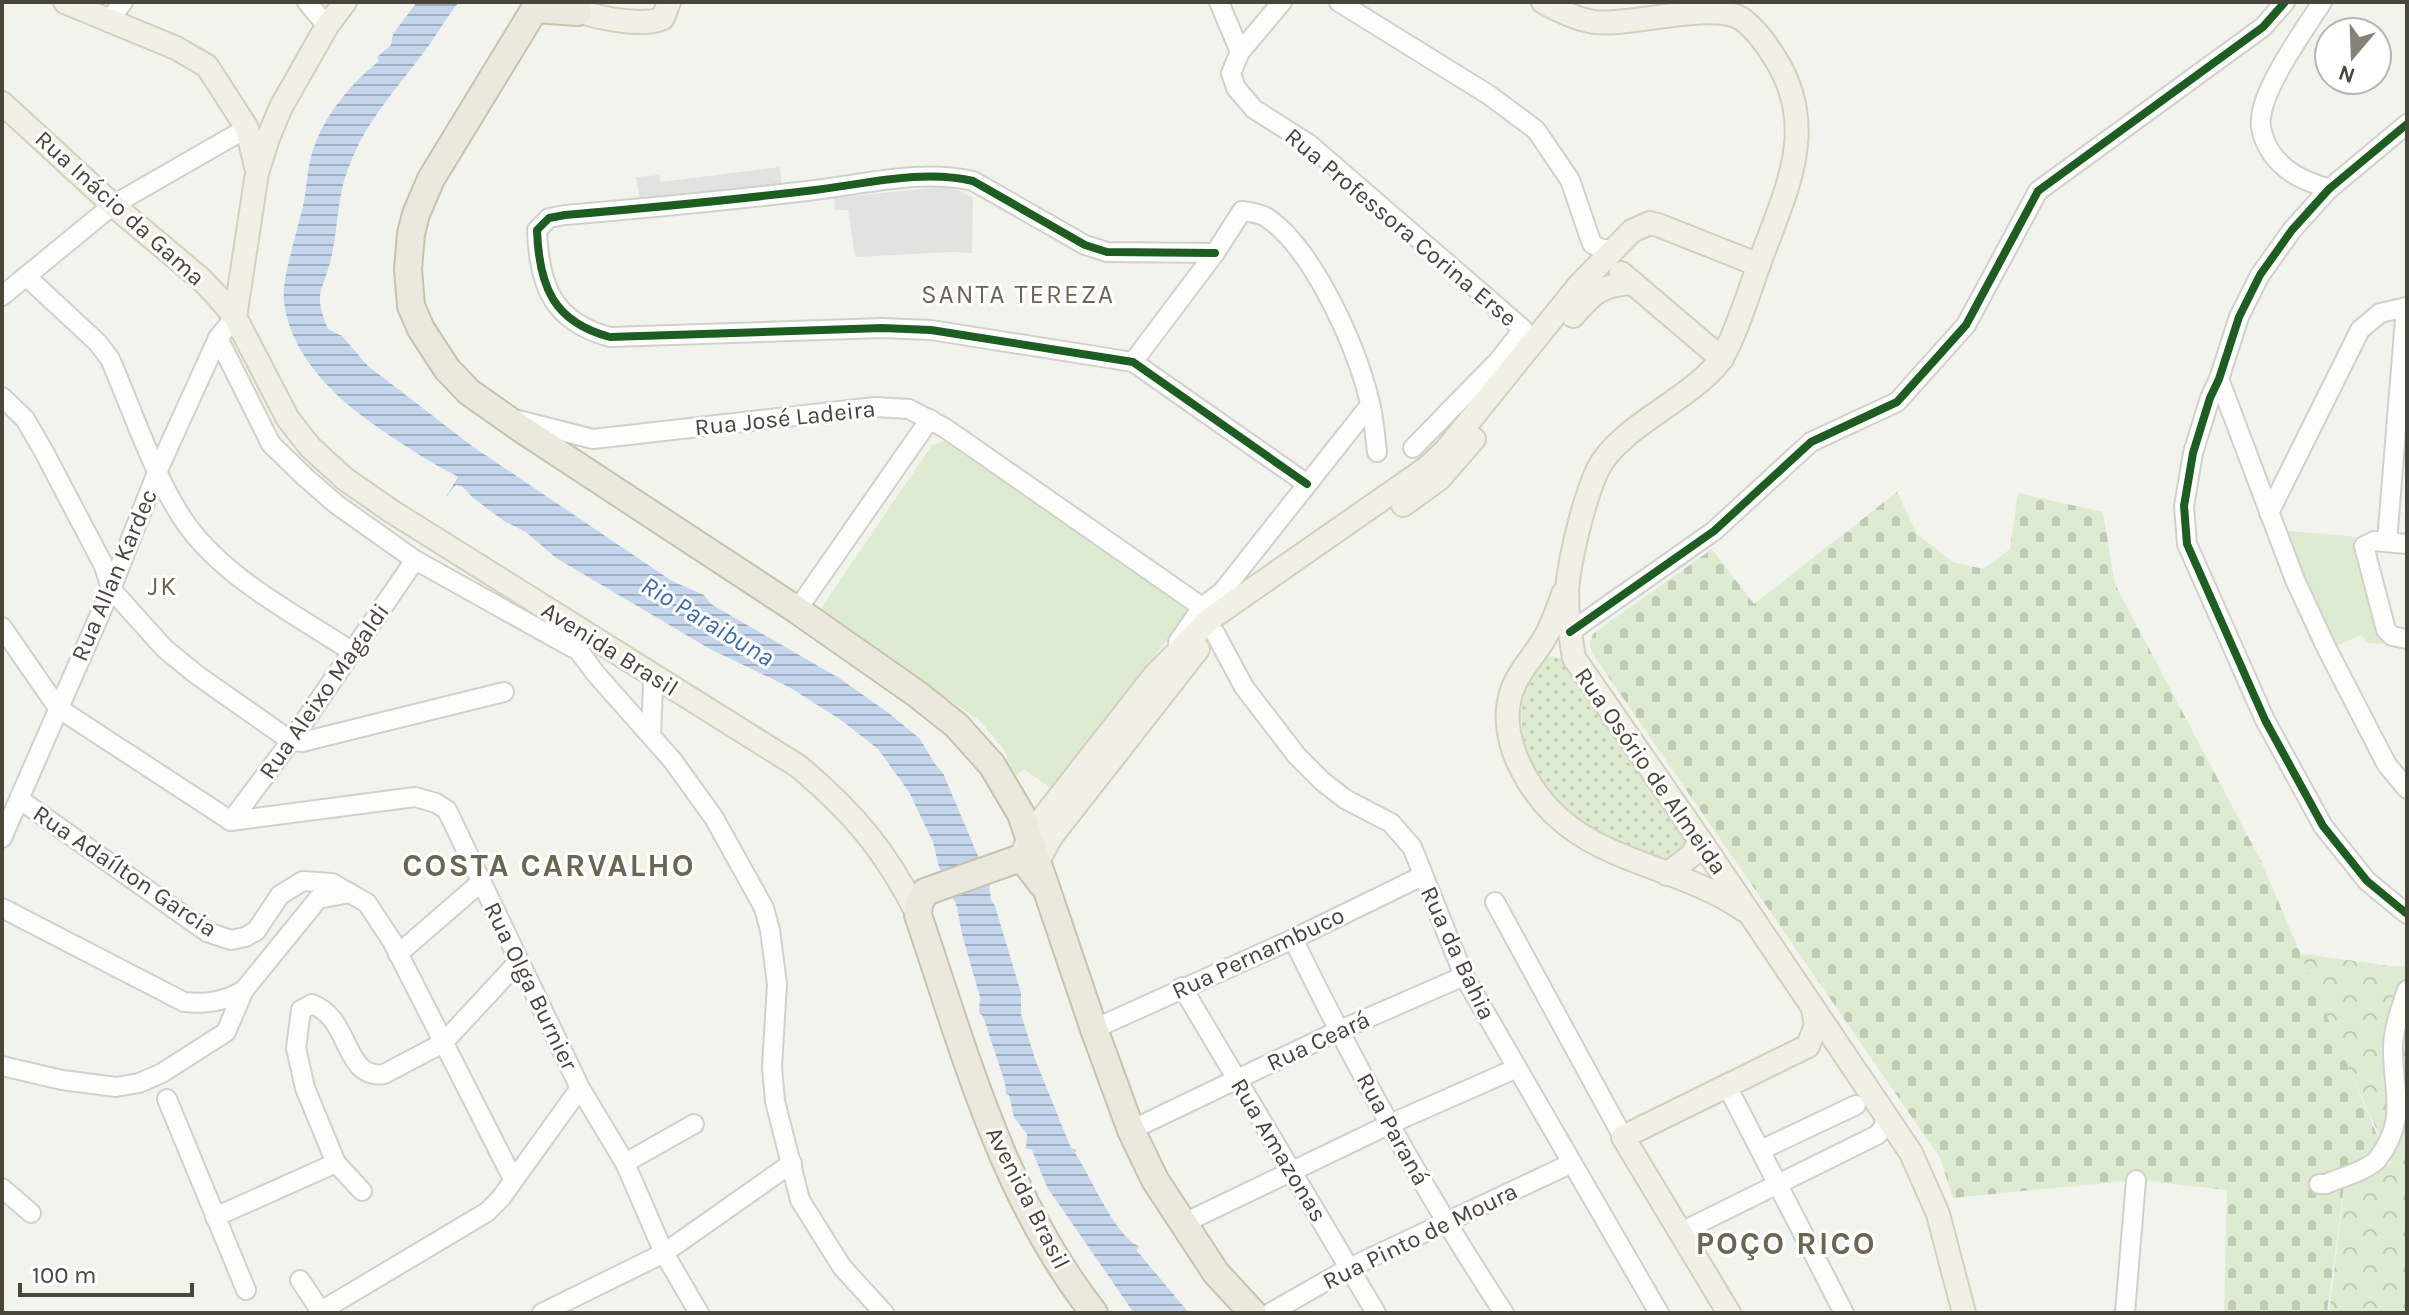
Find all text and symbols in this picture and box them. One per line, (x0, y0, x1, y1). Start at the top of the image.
north arrow (2313, 16, 2393, 96)
text: N (2335, 59, 2359, 89)
street label: Rua Professora Corina Erse (1279, 122, 1523, 332)
street label: Rua Inácio da Gama (29, 125, 211, 291)
district label: SANTA TEREZA (921, 279, 1115, 310)
street label: Rua José Ladeira (693, 395, 877, 441)
street label: Rua Allan Kardec (65, 485, 163, 665)
water label: Rio Paraibuna (636, 570, 780, 673)
district label: JK (148, 571, 178, 602)
street label: Avenida Brasil (537, 596, 683, 702)
street label: Rua Aleixo Magaldi (253, 598, 395, 784)
street label: Rua Osório de Almeida (1569, 662, 1733, 880)
street label: Rua Adaílton Garcia (28, 799, 222, 943)
district label: COSTA CARVALHO (402, 847, 696, 884)
street label: Rua da Bahia (1415, 882, 1501, 1024)
street label: Rua Olga Burnier (478, 897, 584, 1075)
street label: Rua Pernambuco (1167, 901, 1349, 1005)
street label: Rua Ceará (1262, 1005, 1374, 1077)
street label: Rua Paraná (1351, 1068, 1435, 1190)
street label: Rua Amazonas (1225, 1073, 1333, 1227)
street label: Avenida Brasil (980, 1122, 1076, 1274)
street label: Rua Pinto de Moura (1318, 1177, 1522, 1295)
district label: POÇO RICO (1695, 1225, 1877, 1262)
scale bar (20, 1247, 192, 1297)
text: 100 m (32, 1261, 97, 1289)

